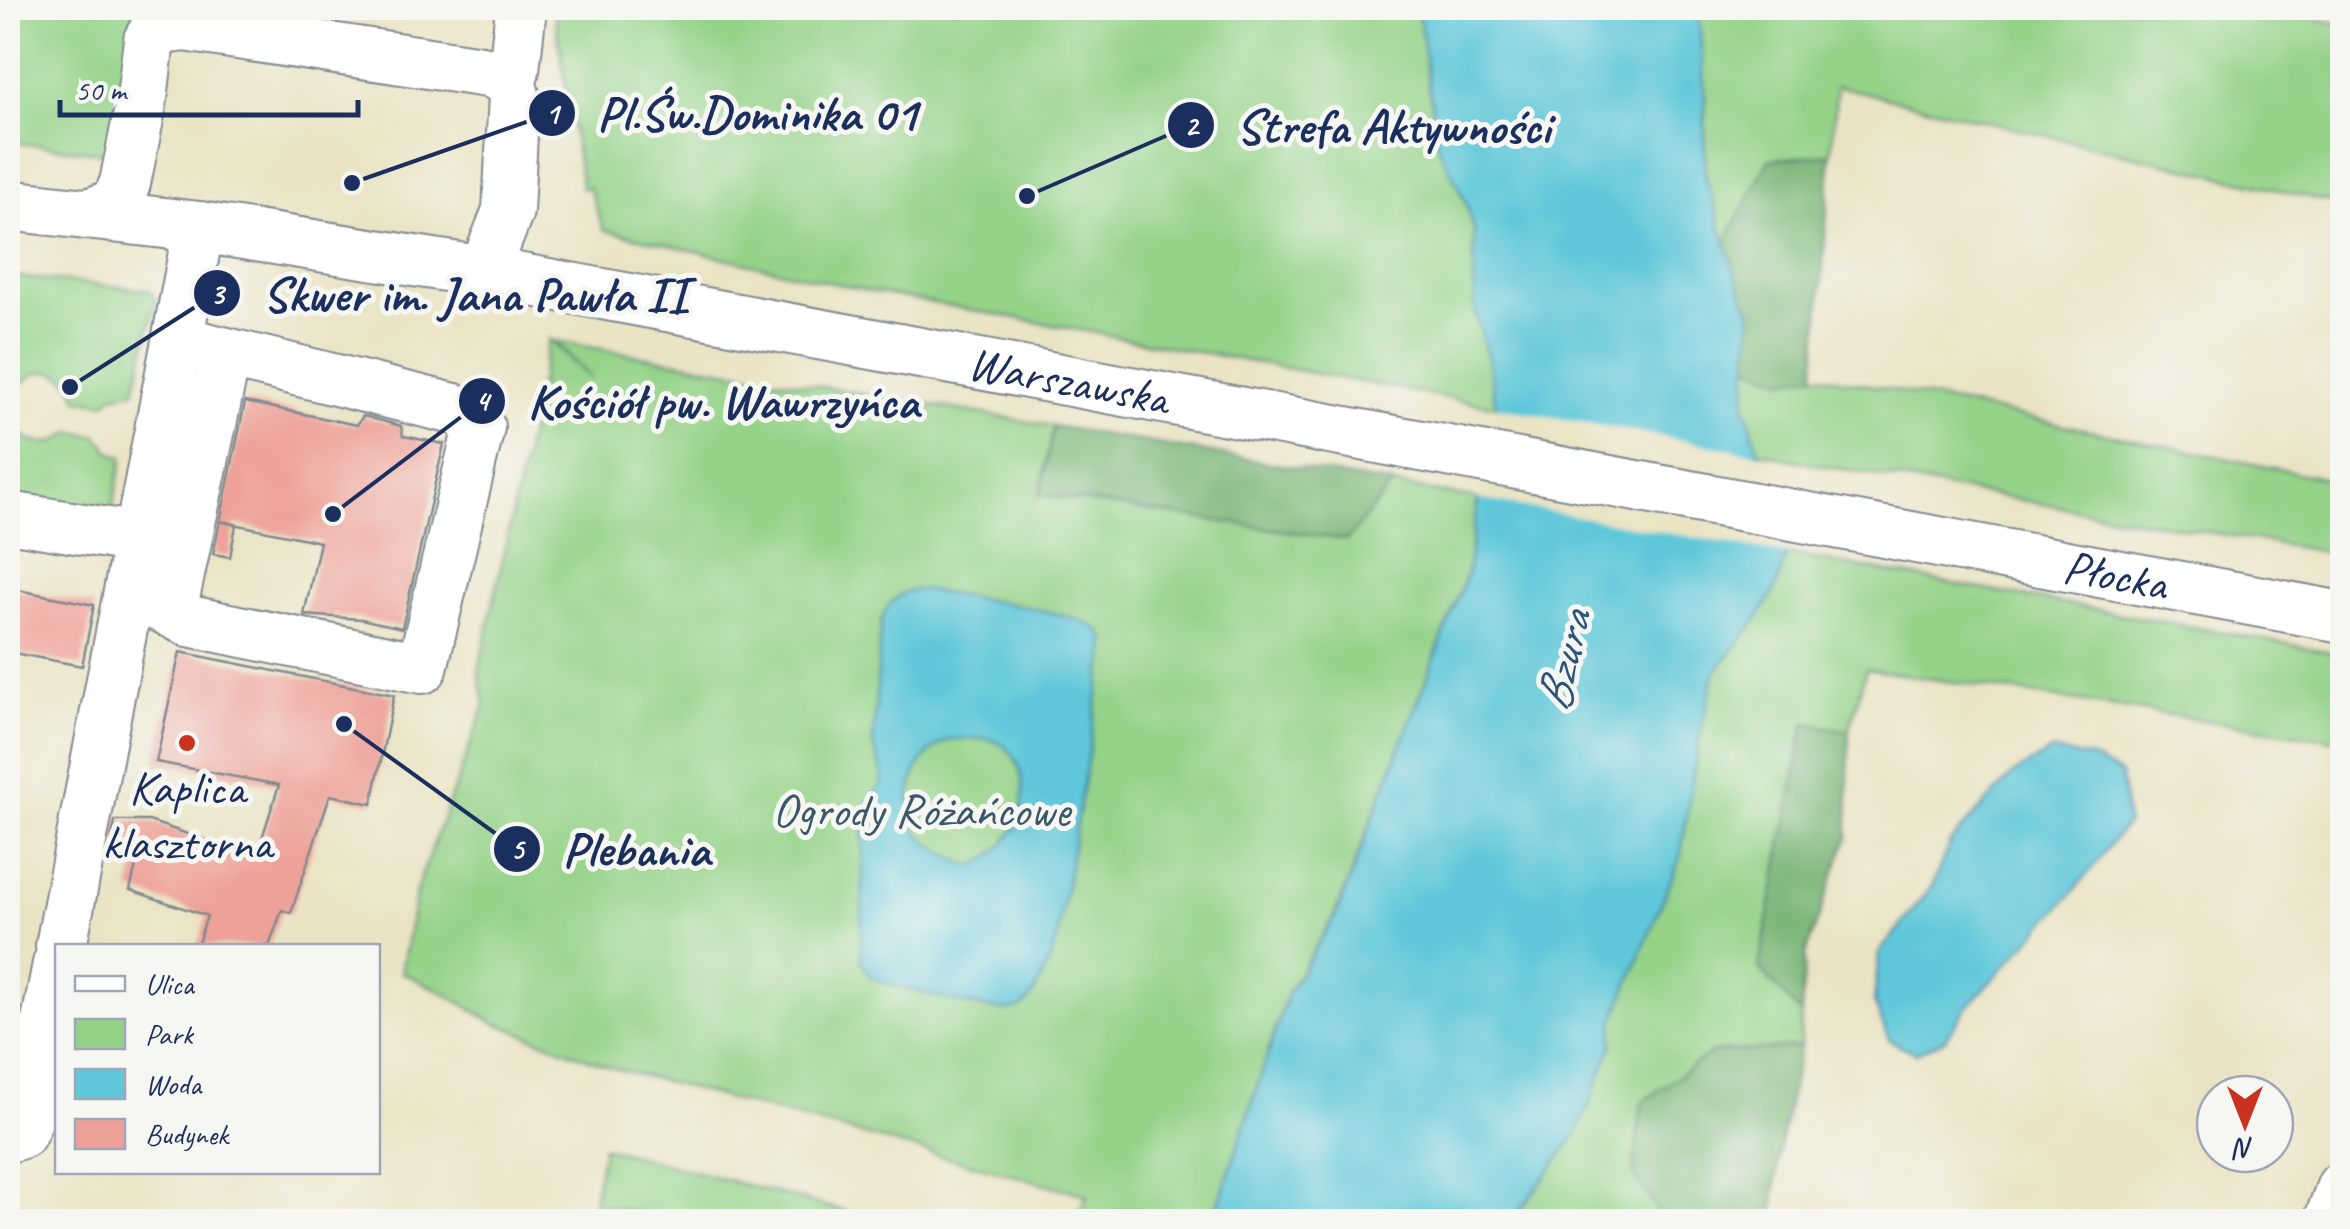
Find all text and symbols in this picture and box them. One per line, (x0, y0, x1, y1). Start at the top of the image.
scale bar (60, 55, 358, 117)
text: 50 m (75, 71, 128, 109)
callout: Pl.Św.Dominika 01 (527, 73, 937, 153)
text: Pl.Św.Dominika 01 (597, 82, 922, 145)
callout: Strefa Aktywności (1166, 85, 1570, 165)
text: 1 (545, 94, 562, 132)
text: Strefa Aktywności (1236, 95, 1556, 158)
text: 2 (1184, 107, 1200, 145)
callout: Skwer im. Jana Pawła II (192, 253, 709, 333)
text: Skwer im. Jana Pawła II (262, 263, 697, 326)
text: 3 (210, 275, 226, 313)
street label: Warszawska (963, 333, 1177, 429)
callout: Kościół pw. Wawrzyńca (457, 361, 938, 441)
text: Kościół pw. Wawrzyńca (527, 370, 922, 433)
text: 4 (475, 382, 492, 420)
street label: Płocka (2059, 536, 2175, 614)
water label: Bzura (1520, 601, 1607, 717)
marker: Kaplica klasztorna (176, 732, 198, 754)
place label: Kaplica klasztorna (102, 758, 276, 873)
park label: Ogrody Różańcowe (772, 780, 1073, 840)
callout: Plebania (492, 809, 729, 889)
text: Plebania (562, 818, 713, 881)
text: 5 (510, 830, 526, 868)
legend (55, 944, 380, 1174)
text: Ulica (145, 965, 196, 1003)
text: Park (145, 1015, 195, 1053)
text: Woda (145, 1065, 203, 1103)
north arrow (2195, 1074, 2295, 1174)
text: Budynek (145, 1115, 230, 1153)
text: N (2232, 1131, 2254, 1166)

